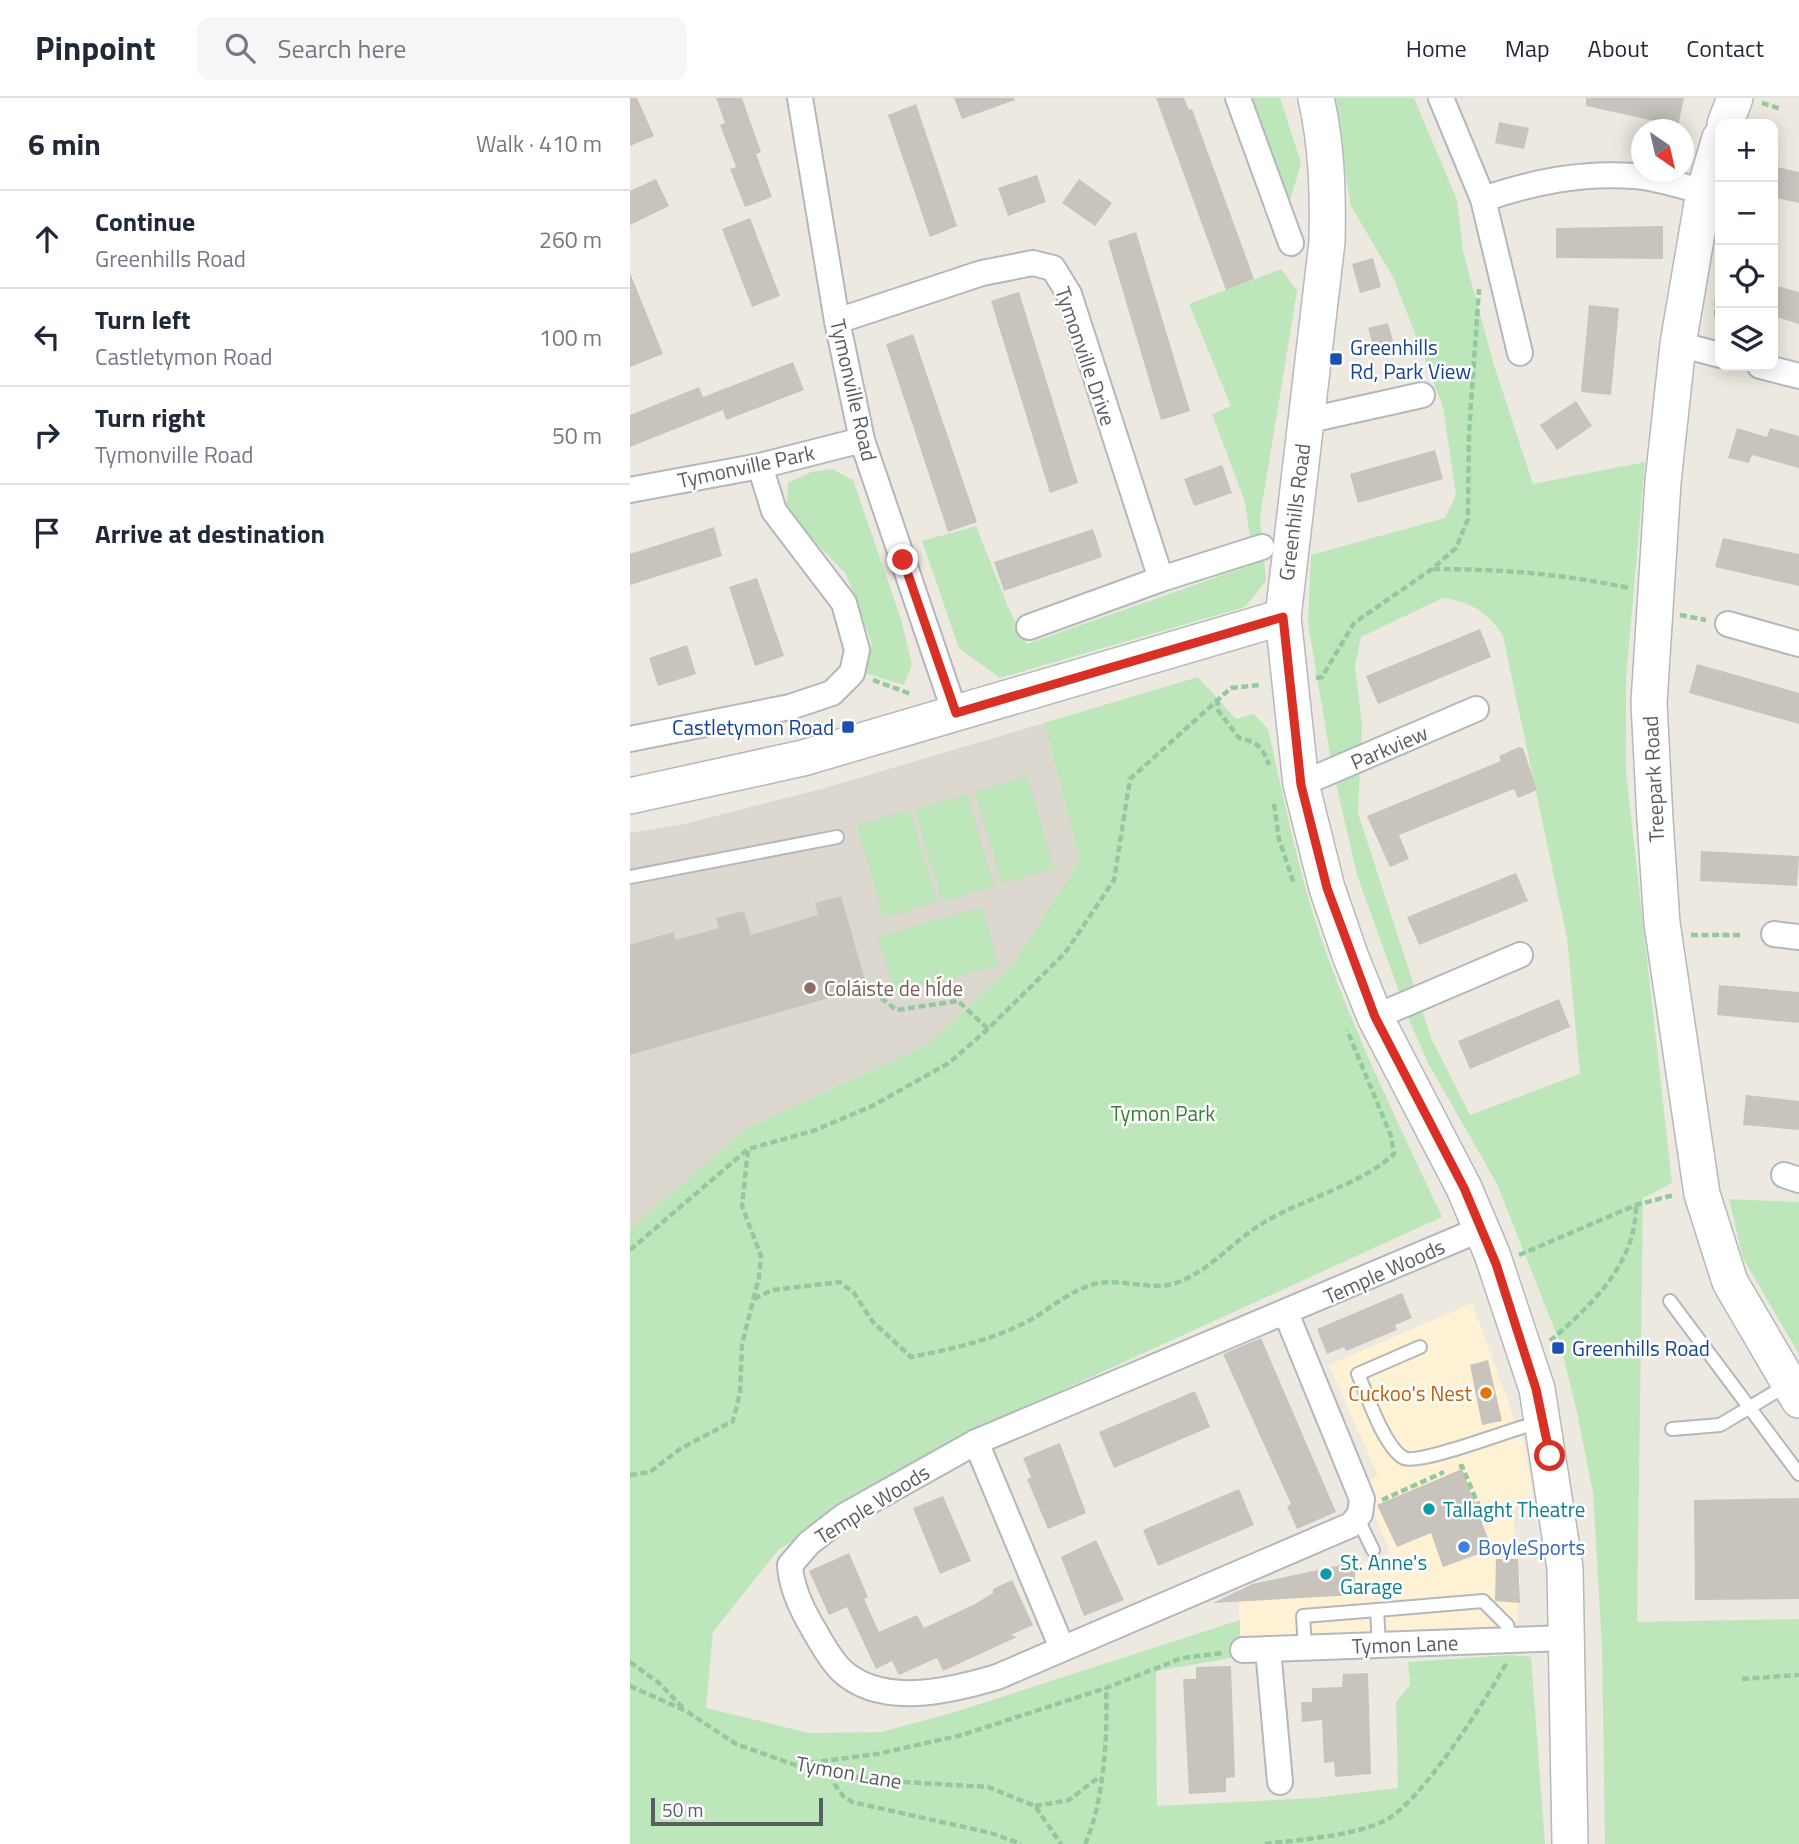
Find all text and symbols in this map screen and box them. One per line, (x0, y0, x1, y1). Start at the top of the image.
search box (197, 17, 687, 80)
text: Pinpoint (35, 23, 155, 73)
icon: search (221, 29, 259, 67)
text: Search here (277, 29, 406, 68)
text: Home (1406, 30, 1467, 66)
text: Map (1505, 30, 1550, 66)
text: About (1588, 30, 1648, 66)
text: Contact (1686, 30, 1764, 66)
north arrow (1631, 119, 1694, 182)
map controls (1715, 119, 1778, 371)
button: + (1715, 119, 1778, 182)
text: 6 min (28, 121, 101, 167)
text: Walk · 410 m (476, 126, 602, 161)
button: − (1715, 182, 1778, 245)
text: Continue (95, 202, 195, 241)
icon: ahead (28, 220, 66, 258)
text: 260 m (539, 222, 602, 257)
text: Greenhills Road (95, 241, 246, 276)
button: locate (1715, 245, 1778, 308)
street label: Tymonville Drive (1047, 282, 1125, 430)
text: Turn left (95, 300, 190, 339)
button: layers (1715, 308, 1778, 371)
street label: Tymonville Road (822, 316, 886, 464)
icon: left (28, 318, 66, 356)
text: 100 m (539, 320, 602, 355)
place label: Greenhills Rd, Park View (1350, 331, 1471, 387)
text: Castletymon Road (95, 339, 272, 374)
marker: Greenhills Rd, Park View (1328, 351, 1344, 367)
text: Turn right (95, 398, 206, 437)
icon: right (28, 416, 66, 454)
text: 50 m (552, 418, 602, 453)
street label: Tymonville Park (674, 436, 818, 496)
text: Tymonville Road (95, 437, 253, 472)
street label: Greenhills Road (1270, 442, 1318, 582)
icon: arrive (28, 514, 66, 552)
text: Arrive at destination (95, 514, 325, 553)
route end (887, 544, 918, 575)
place label: Castletymon Road (672, 711, 834, 743)
street label: Treepark Road (1634, 715, 1672, 843)
street label: Parkview (1345, 716, 1433, 778)
marker: Castletymon Road (840, 719, 856, 735)
place label: Coláiste de hÍde (824, 972, 963, 1004)
marker: Coláiste de hÍde (802, 980, 818, 996)
park label: Tymon Park (1111, 1097, 1215, 1129)
street label: Temple Woods (1318, 1230, 1450, 1312)
place label: Greenhills Road (1572, 1332, 1710, 1364)
marker: Greenhills Road (1550, 1340, 1566, 1356)
place label: Cuckoo's Nest (1348, 1377, 1473, 1409)
marker: Cuckoo's Nest (1478, 1385, 1494, 1401)
route start (1534, 1440, 1565, 1471)
street label: Temple Woods (809, 1456, 935, 1552)
place label: Tallaght Theatre (1443, 1493, 1585, 1525)
marker: Tallaght Theatre (1421, 1501, 1437, 1517)
place label: BoyleSports (1478, 1531, 1585, 1563)
marker: BoyleSports (1456, 1539, 1472, 1555)
place label: St. Anne's Garage (1340, 1546, 1427, 1602)
marker: St. Anne's Garage (1318, 1566, 1334, 1582)
street label: Tymon Lane (1351, 1626, 1459, 1662)
street label: Tymon Lane (794, 1747, 904, 1797)
scale bar (651, 1795, 822, 1827)
text: 50 m (662, 1795, 703, 1824)

